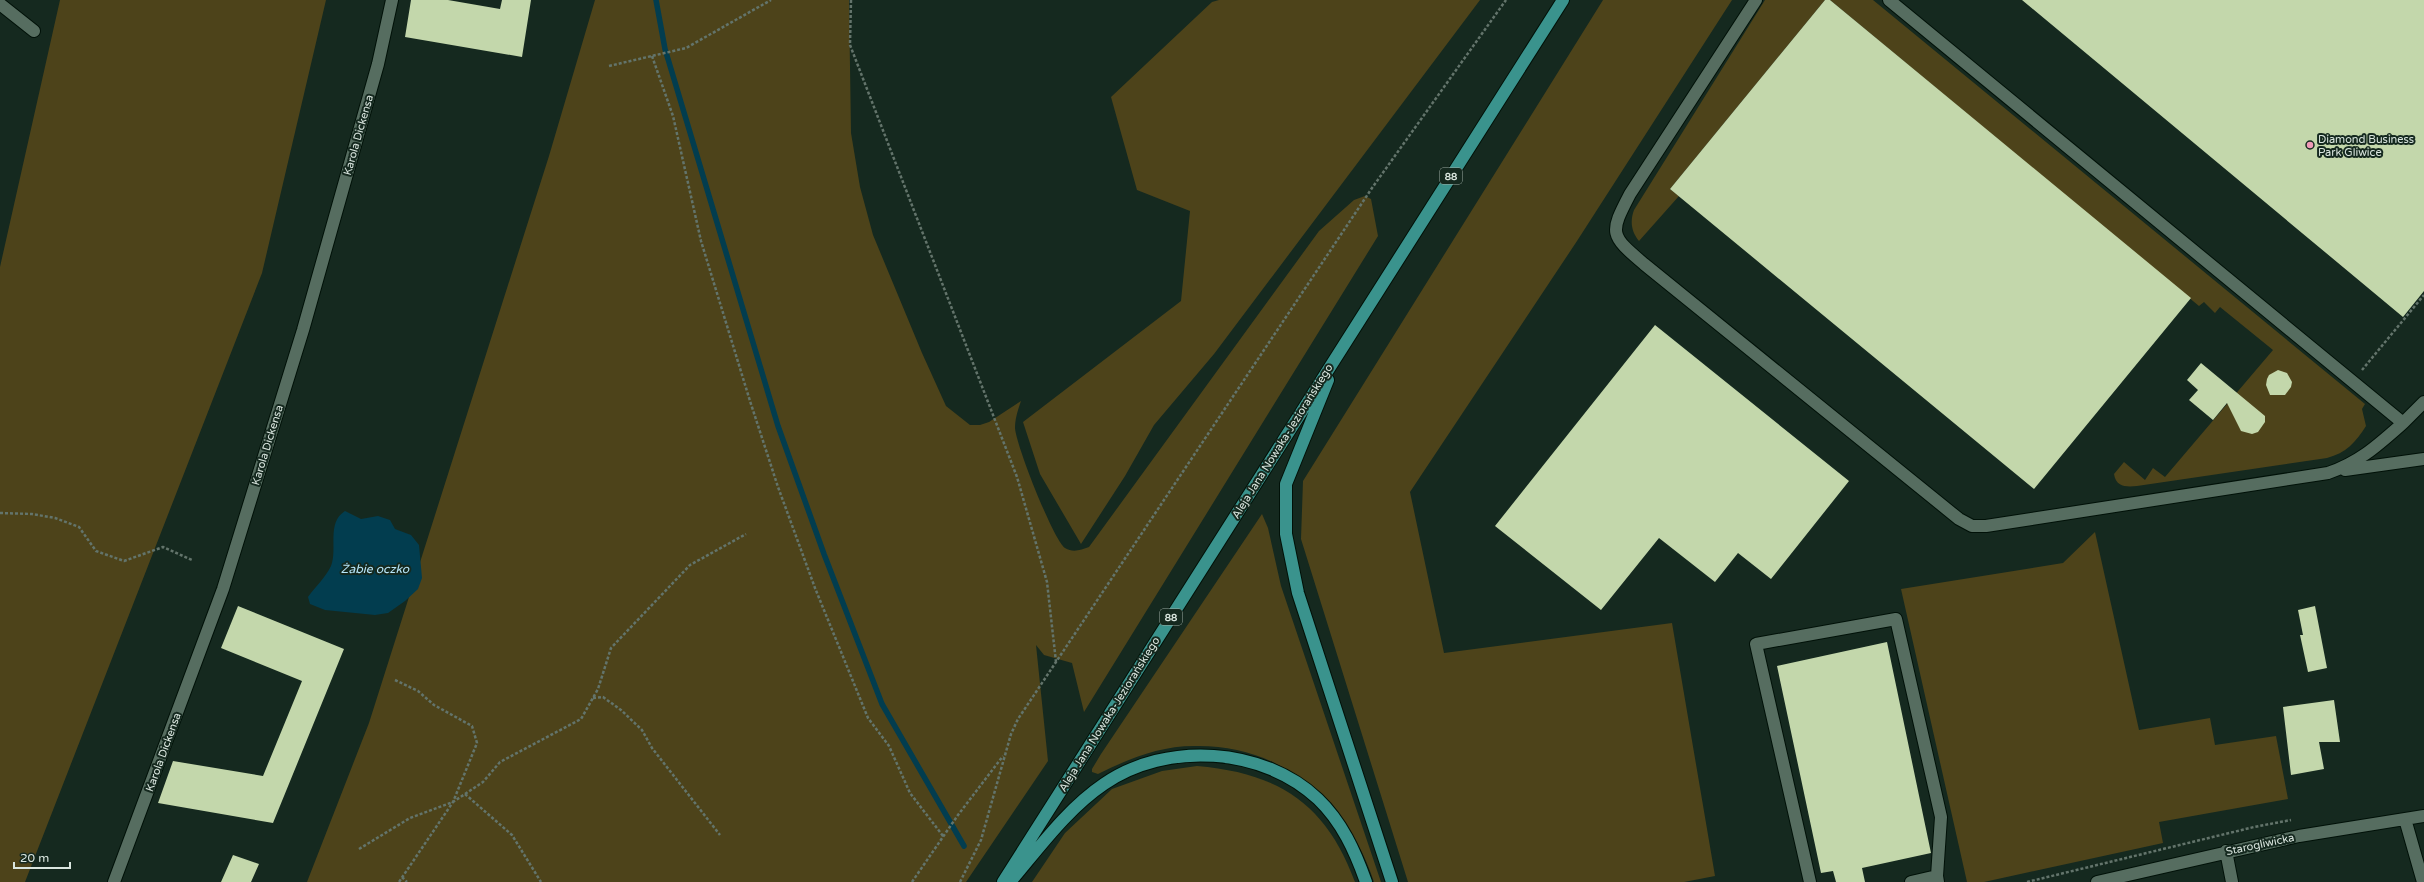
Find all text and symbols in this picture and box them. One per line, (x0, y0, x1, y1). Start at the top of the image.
street label: Karola Dickensa (341, 93, 376, 177)
place label: Diamond Business Park Gliwice (2318, 133, 2414, 159)
marker: Diamond Business Park Gliwice (2305, 140, 2315, 150)
road number: 88 (1440, 168, 1462, 184)
street label: Aleja Jana Nowaka-Jeziorańskiego (1229, 361, 1336, 521)
street label: Karola Dickensa (249, 404, 286, 487)
water label: Żabie oczko (341, 562, 410, 576)
road number: 88 (1160, 609, 1182, 625)
street label: Aleja Jana Nowaka-Jeziorańskiego (1056, 634, 1163, 794)
street label: Karola Dickensa (143, 711, 184, 793)
street label: Starogliwicka (2225, 831, 2295, 858)
scale bar (14, 844, 70, 870)
text: 20 m (20, 851, 49, 865)

